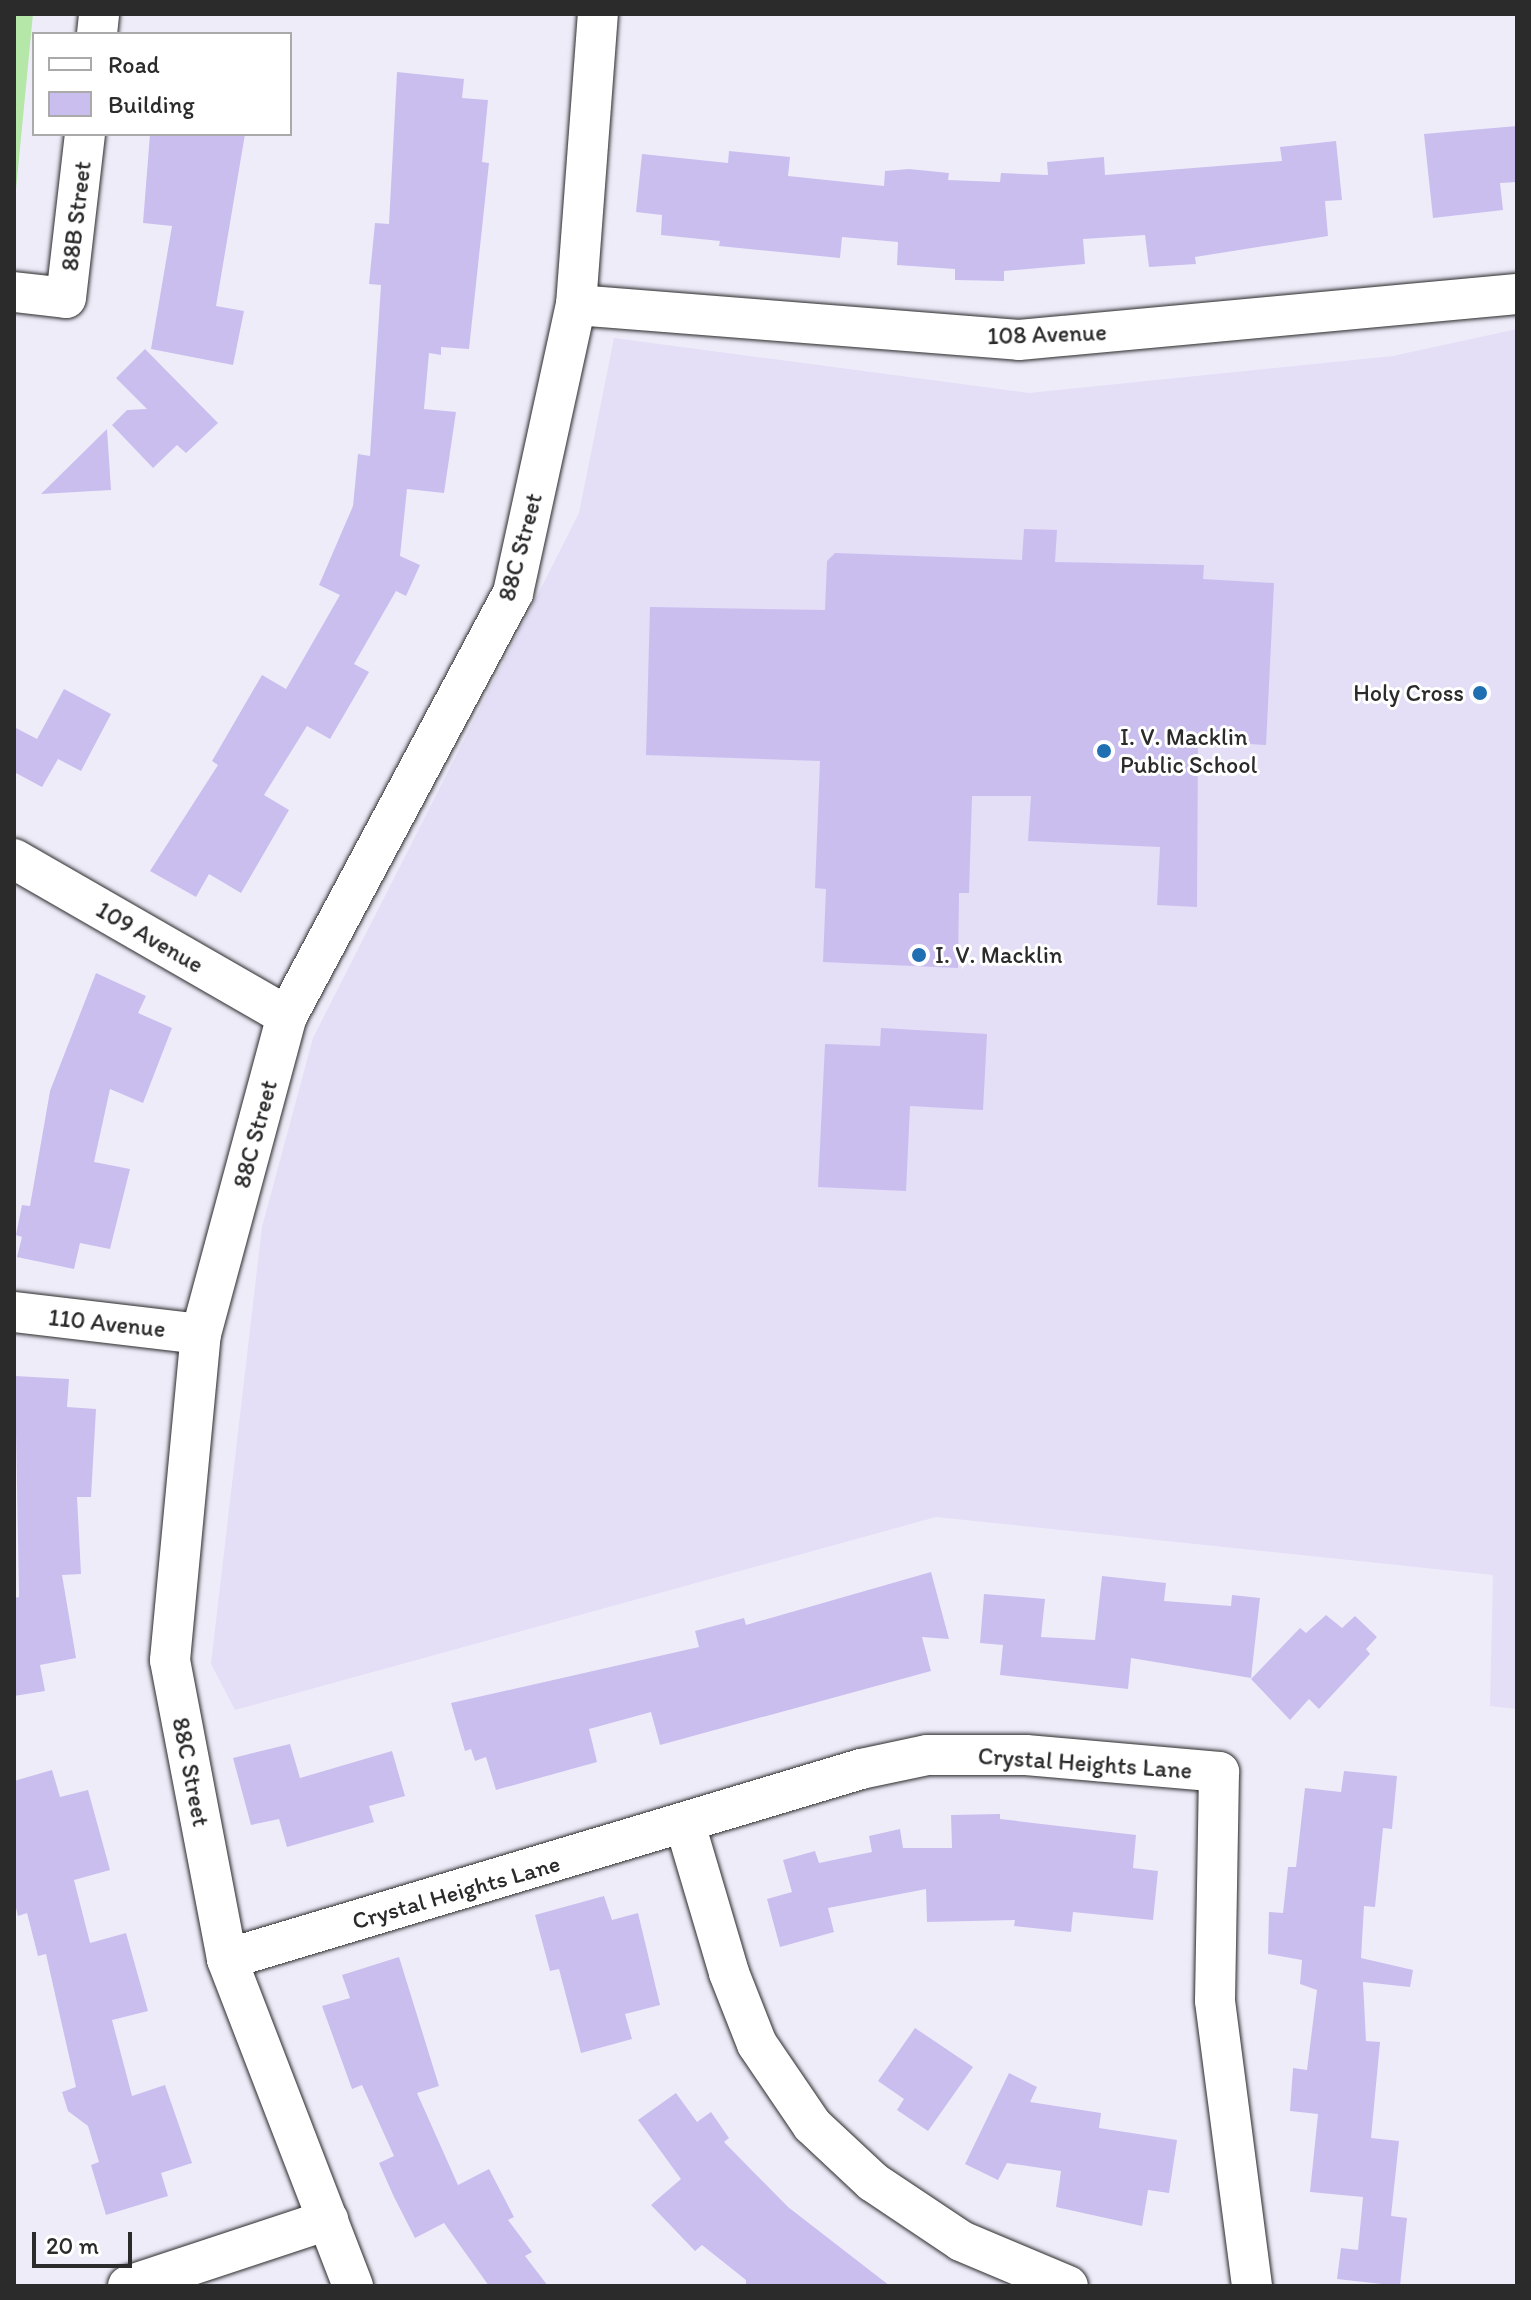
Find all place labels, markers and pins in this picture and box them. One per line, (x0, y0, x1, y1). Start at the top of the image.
place label: Holy Cross (1353, 679, 1464, 707)
marker: Holy Cross (1471, 684, 1489, 702)
place label: I. V. Macklin Public School (1120, 723, 1257, 779)
marker: I. V. Macklin Public School (1095, 742, 1113, 760)
place label: I. V. Macklin (935, 941, 1062, 969)
marker: I. V. Macklin (910, 946, 928, 964)

